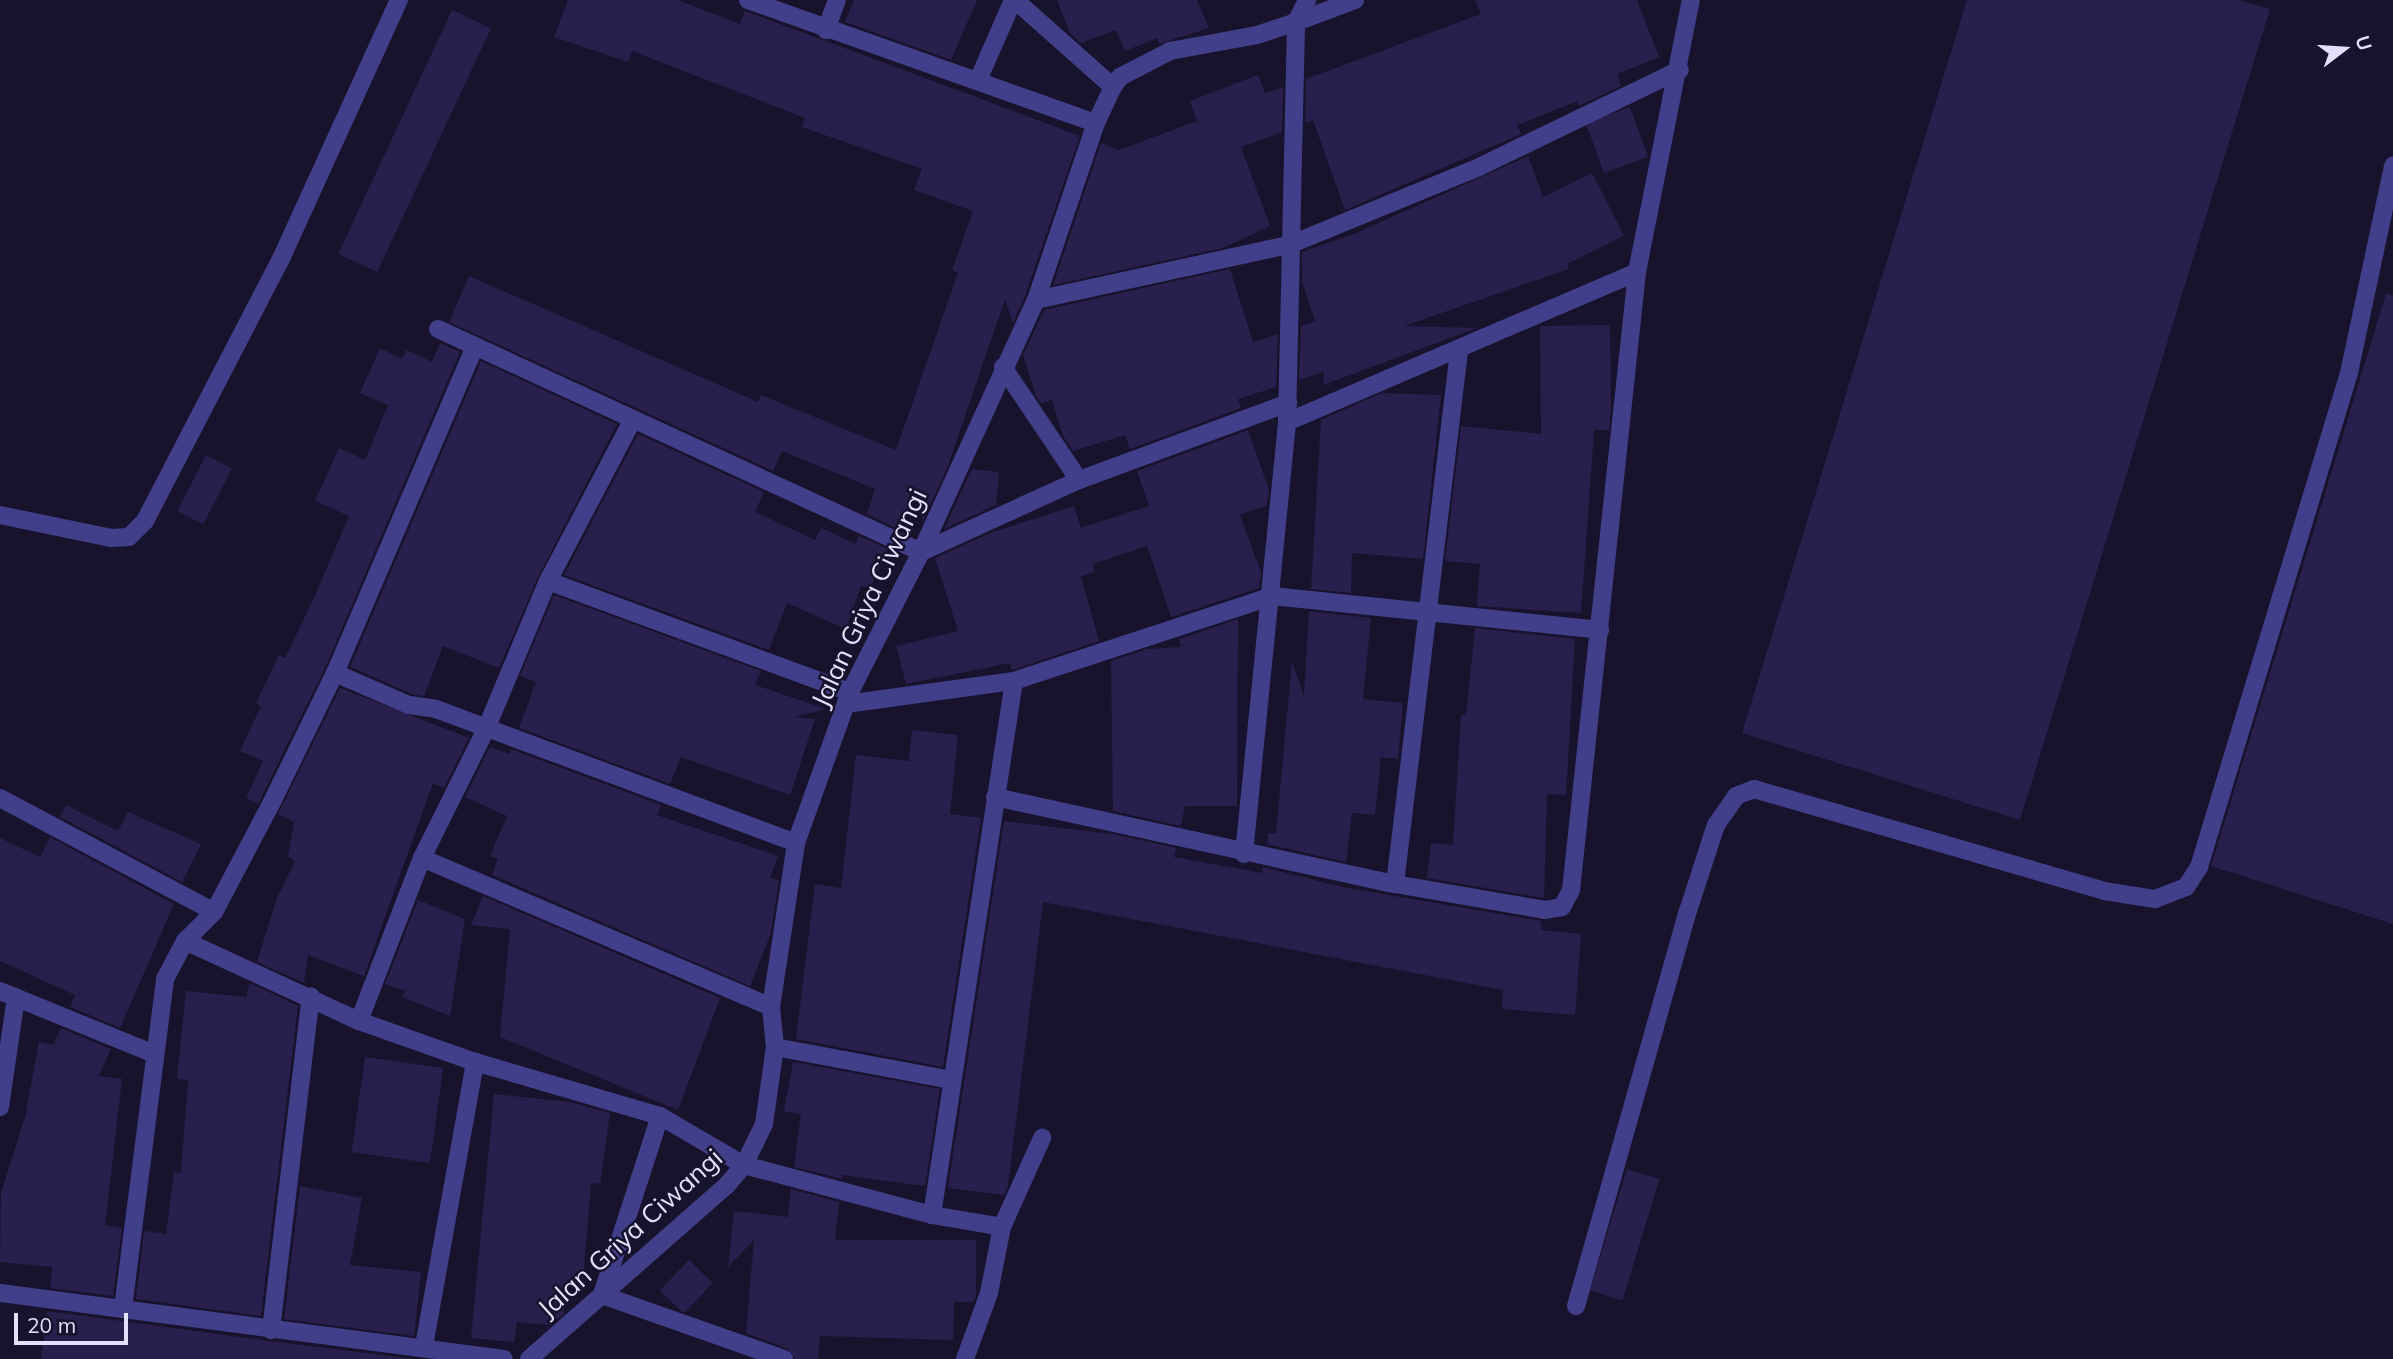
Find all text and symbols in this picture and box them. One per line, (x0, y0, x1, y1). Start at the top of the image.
north arrow (2309, 14, 2379, 84)
text: U (2351, 33, 2378, 53)
street label: Jalan Griya Ciwangi (805, 484, 933, 712)
street label: Jalan Griya Ciwangi (531, 1142, 729, 1324)
scale bar (18, 1300, 131, 1344)
text: 20 m (27, 1312, 76, 1338)

